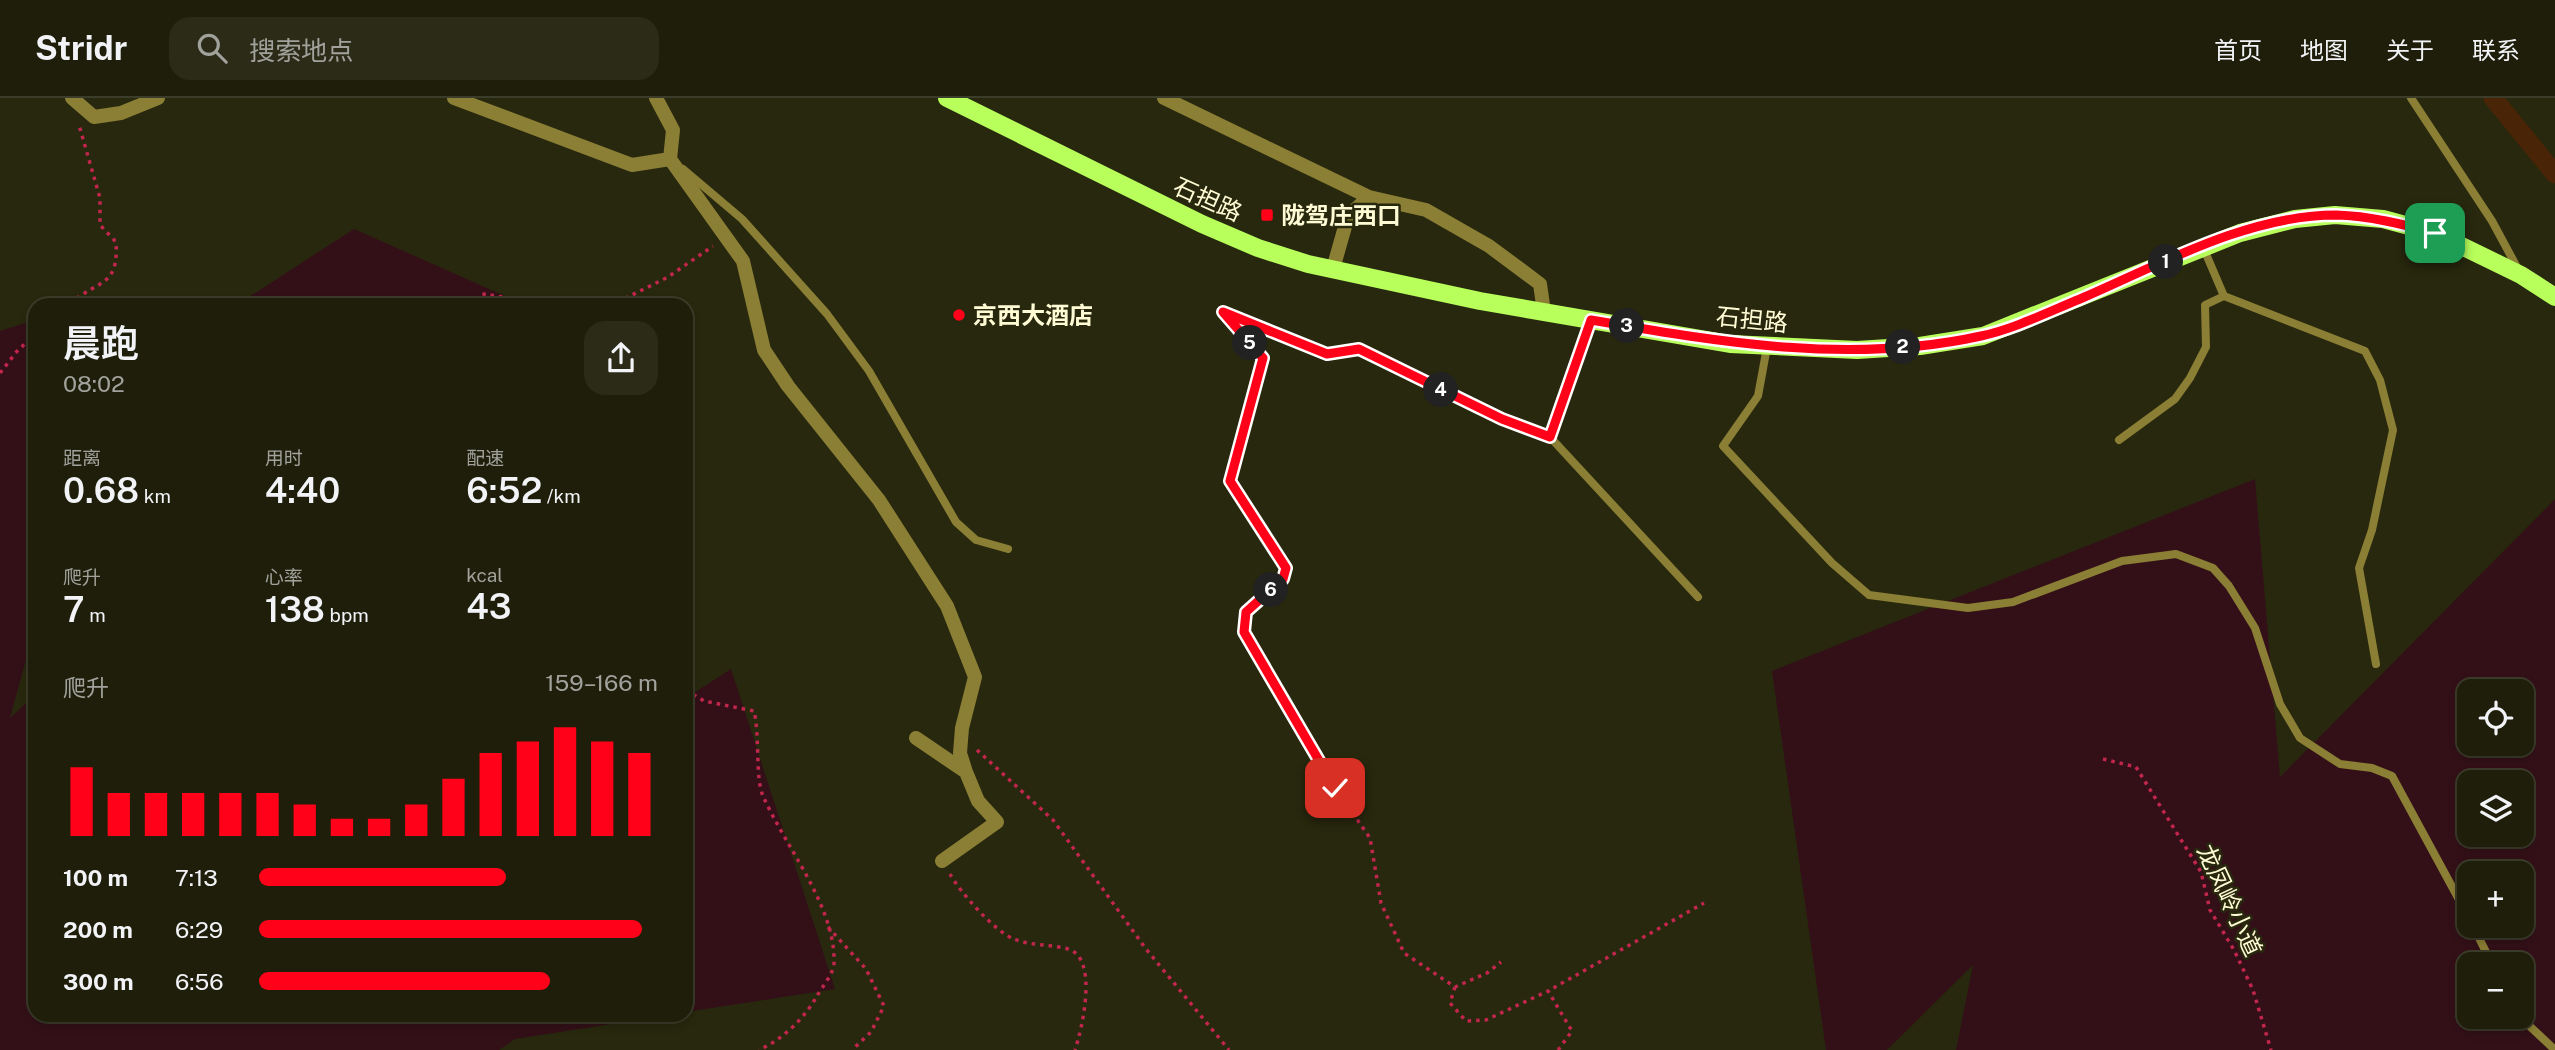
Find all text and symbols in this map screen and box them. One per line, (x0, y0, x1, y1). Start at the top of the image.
search box (169, 17, 659, 80)
text: Stridr (35, 29, 127, 67)
icon: search (193, 29, 231, 67)
text: 搜索地点 (249, 35, 353, 66)
text: 首页 (2214, 36, 2262, 64)
text: 地图 (2300, 36, 2348, 64)
text: 关于 (2386, 36, 2434, 64)
text: 联系 (2472, 36, 2520, 64)
street label: 石担路 (1169, 172, 1247, 226)
place label: 陇驾庄西口 (1281, 201, 1401, 229)
pin (2405, 203, 2465, 263)
marker: 陇驾庄西口 (1259, 207, 1275, 223)
icon: arrive (2416, 214, 2454, 252)
pin: 1 (2148, 244, 2184, 280)
text: 1 (2161, 250, 2170, 272)
place label: 京西大酒店 (973, 301, 1093, 329)
street label: 石担路 (1715, 301, 1789, 337)
marker: 京西大酒店 (951, 307, 967, 323)
pin: 3 (1610, 308, 1644, 344)
text: 3 (1620, 314, 1633, 336)
text: 晨跑 (63, 321, 139, 366)
button: share (584, 321, 658, 395)
pin: 5 (1232, 326, 1268, 360)
pin: 2 (1885, 330, 1920, 364)
text: 5 (1243, 331, 1256, 353)
text: 2 (1896, 335, 1909, 357)
text: 08:02 (63, 370, 125, 397)
pin: 4 (1424, 372, 1458, 408)
text: 4 (1434, 378, 1447, 400)
text: 距离 (63, 447, 101, 469)
text: 用时 (265, 447, 303, 469)
text: 配速 (466, 447, 504, 469)
text: 0.68 (63, 470, 139, 511)
text: 4:40 (265, 470, 340, 511)
text: 6:52 (466, 470, 542, 511)
text: km (139, 485, 171, 507)
text: /km (542, 485, 581, 507)
text: kcal (466, 564, 503, 586)
text: 爬升 (63, 566, 101, 588)
text: 心率 (265, 566, 303, 588)
pin: 6 (1254, 573, 1288, 608)
text: 6 (1264, 578, 1277, 600)
text: 43 (466, 586, 512, 627)
text: 7 (63, 589, 85, 630)
text: 138 (265, 589, 325, 630)
text: m (85, 604, 106, 626)
text: bpm (325, 604, 369, 626)
text: 159–166 m (545, 669, 658, 696)
text: 爬升 (63, 674, 109, 701)
map controls (2457, 679, 2534, 1029)
button: locate (2457, 679, 2534, 756)
pin (1305, 758, 1365, 818)
icon: check (1316, 769, 1354, 807)
button: layers (2457, 770, 2534, 847)
street label: 龙凤岭小道 (2192, 840, 2268, 960)
button: + (2457, 861, 2534, 938)
text: 100 m (63, 864, 128, 891)
text: 7:13 (175, 864, 218, 891)
text: 200 m (63, 916, 133, 943)
text: 6:29 (175, 916, 223, 943)
button: − (2457, 952, 2534, 1029)
text: 300 m (63, 968, 134, 995)
text: 6:56 (175, 968, 224, 995)

